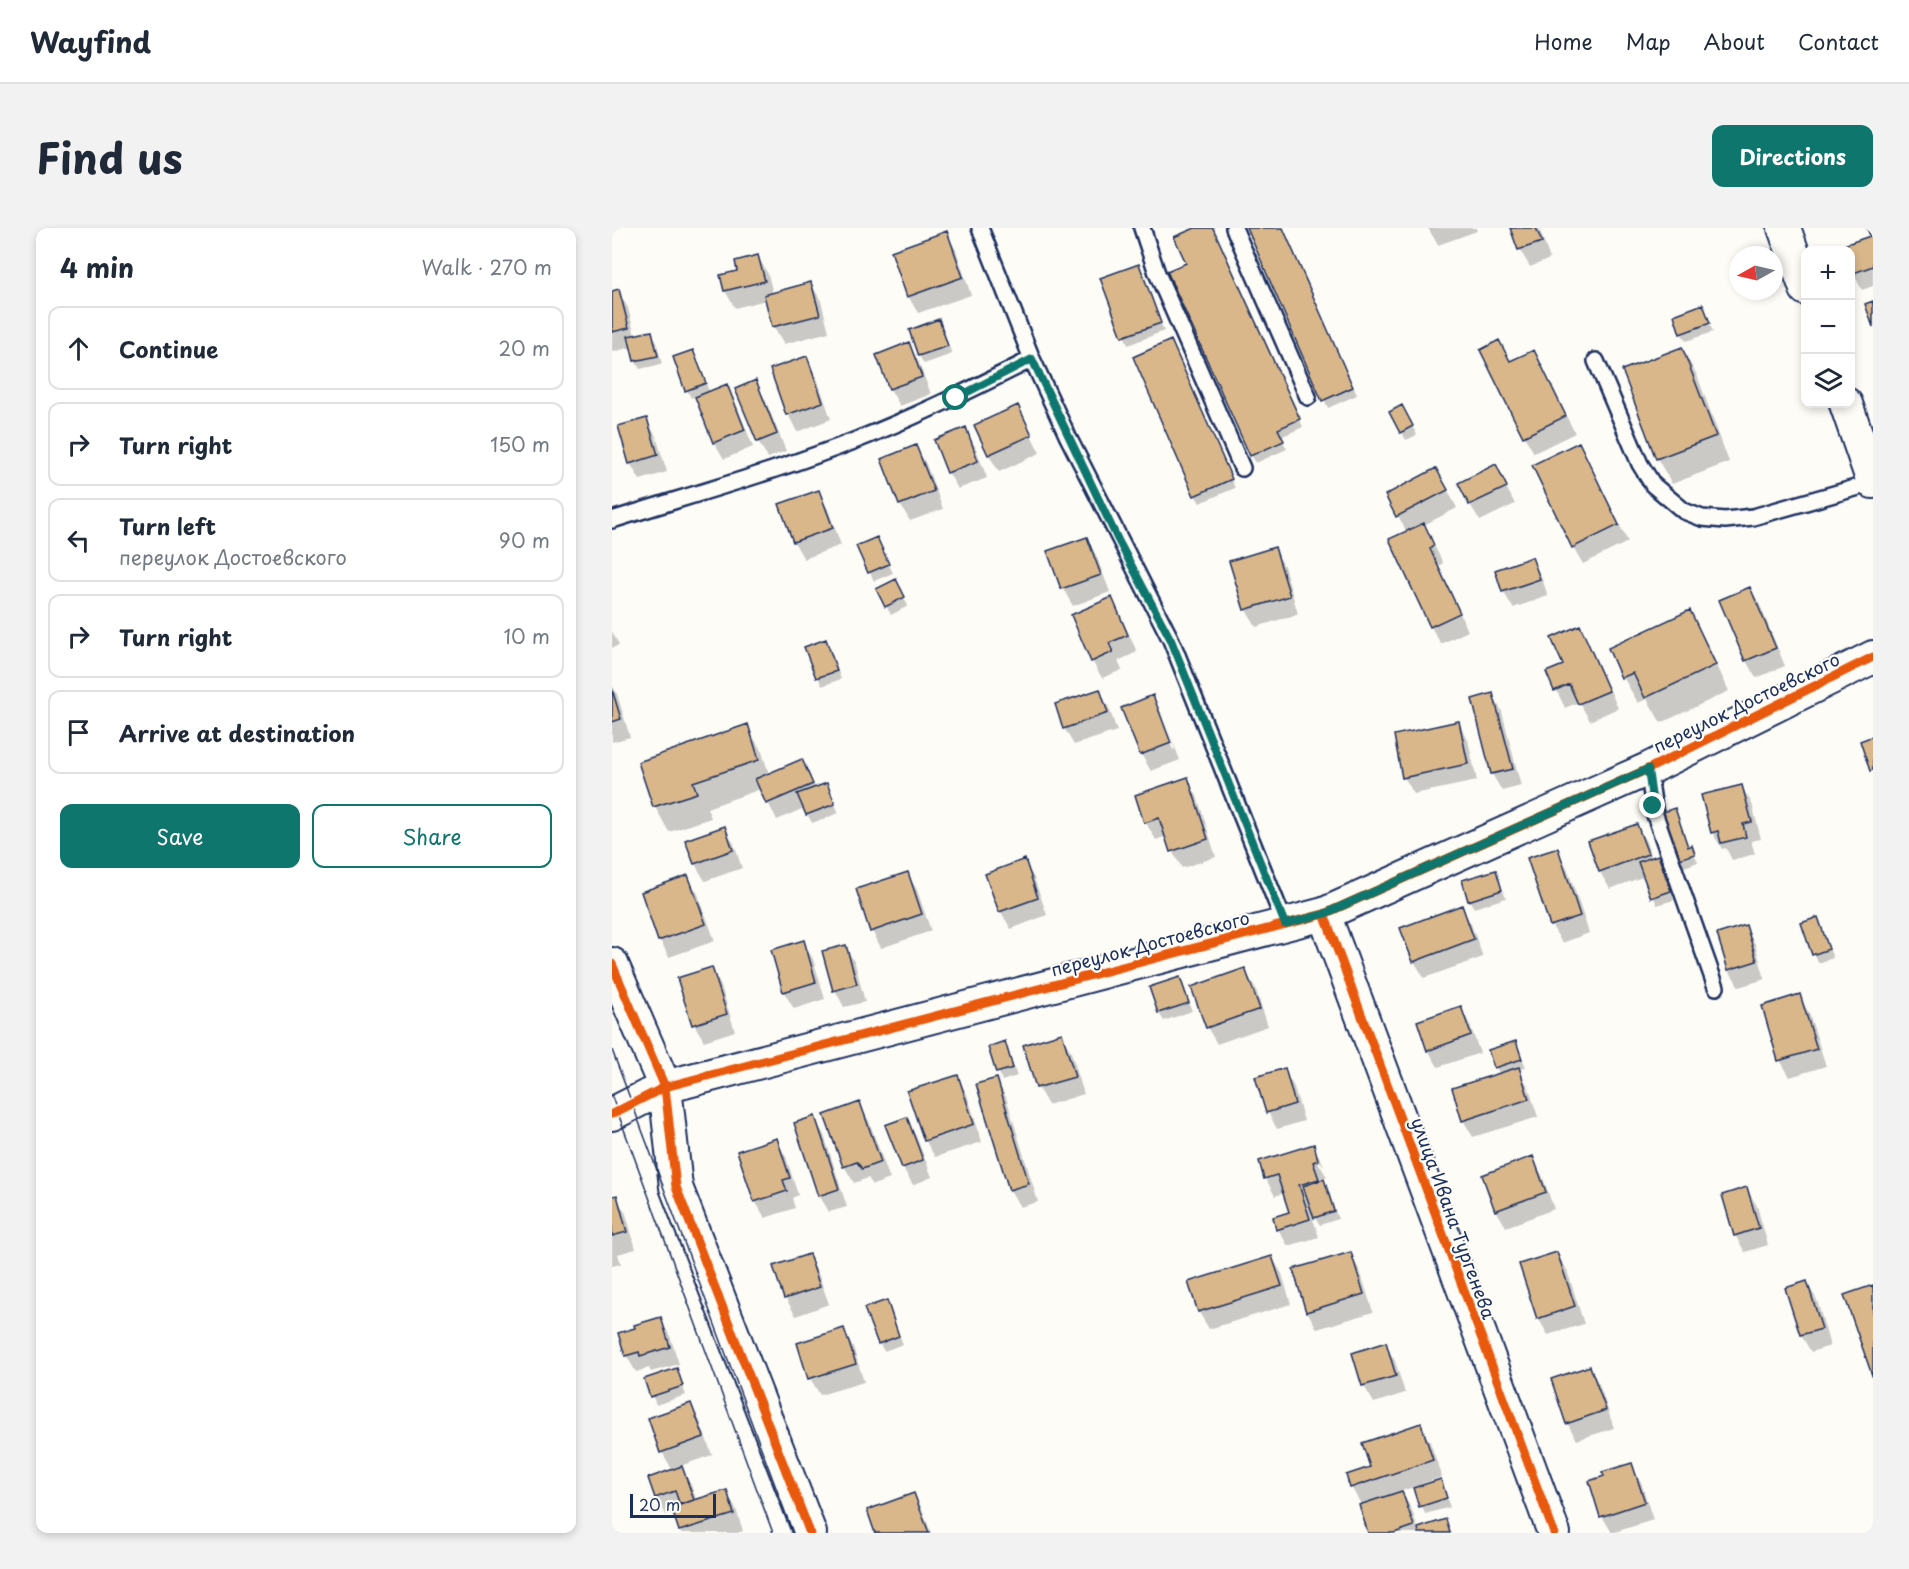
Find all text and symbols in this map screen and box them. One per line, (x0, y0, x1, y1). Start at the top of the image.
text: Wayfind (30, 20, 151, 63)
text: Home (1534, 25, 1593, 57)
text: Map (1626, 25, 1671, 57)
text: About (1704, 25, 1765, 57)
text: Contact (1798, 25, 1879, 57)
text: Find us (36, 125, 183, 188)
button: Directions (1712, 125, 1873, 187)
north arrow (1729, 246, 1783, 300)
map controls (1801, 246, 1855, 408)
button: + (1801, 246, 1855, 300)
text: 4 min (60, 248, 134, 287)
text: Walk · 270 m (421, 252, 552, 282)
button: − (1801, 300, 1855, 354)
icon: ahead (62, 332, 95, 365)
text: Continue (119, 332, 218, 365)
text: 20 m (498, 333, 550, 363)
button: layers (1801, 354, 1855, 408)
route start (942, 384, 968, 410)
icon: right (62, 428, 95, 461)
text: Turn right (119, 428, 232, 461)
text: 150 m (490, 429, 550, 459)
text: Turn left (119, 509, 216, 542)
icon: left (62, 524, 95, 557)
text: 90 m (499, 525, 550, 555)
text: переулок Достоевского (119, 542, 347, 572)
icon: right (62, 620, 95, 653)
text: Turn right (119, 620, 232, 653)
text: 10 m (503, 621, 550, 651)
street label: переулок Достоевского (1648, 645, 1844, 759)
icon: arrive (62, 716, 95, 749)
text: Arrive at destination (119, 716, 355, 749)
route end (1639, 792, 1665, 818)
button: Save (60, 804, 300, 868)
button: Share (312, 804, 552, 868)
street label: переулок Достоевского (1048, 903, 1252, 983)
street label: улица Ивана Тургенева (1405, 1113, 1503, 1323)
scale bar (630, 1491, 716, 1518)
text: 20 m (639, 1492, 680, 1516)

